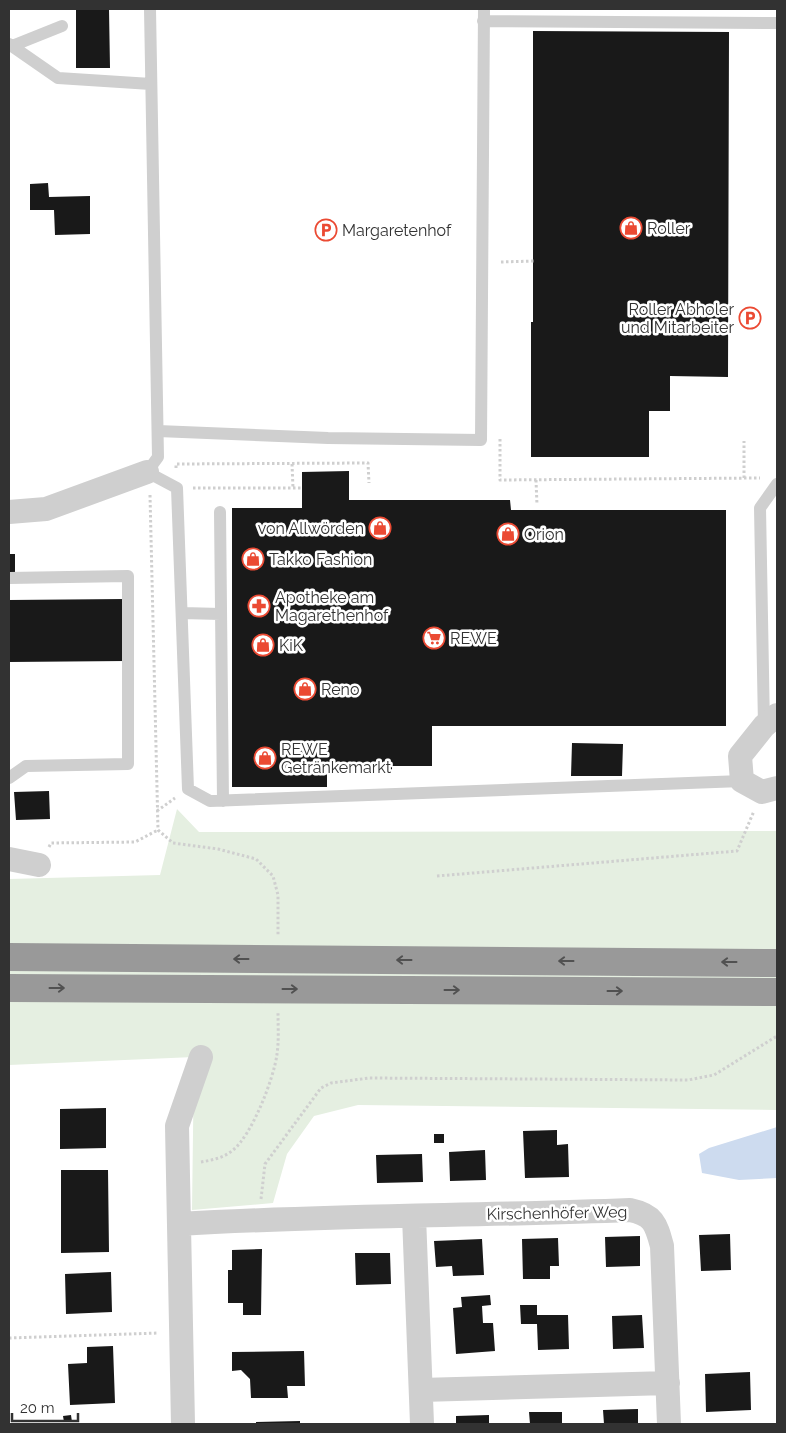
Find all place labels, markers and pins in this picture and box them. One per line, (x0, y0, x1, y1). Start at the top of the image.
shop icon: Roller (619, 216, 643, 240)
parking icon: Margaretenhof (314, 218, 338, 242)
place label: Roller (647, 219, 691, 238)
place label: Margaretenhof (342, 221, 452, 240)
place label: Roller Abholer und Mitarbeiter (621, 300, 734, 337)
parking icon: Roller Abholer und Mitarbeiter (738, 306, 762, 330)
shop icon: von Allwörden (368, 516, 392, 540)
place label: von Allwörden (258, 519, 364, 538)
shop icon: Orion (496, 522, 520, 546)
place label: Orion (524, 525, 564, 544)
shop icon: Takko Fashion (241, 547, 265, 571)
place label: Takko Fashion (269, 550, 372, 569)
place label: Apotheke am Magarethenhof (275, 588, 389, 625)
pharmacy icon: Apotheke am Magarethenhof (247, 594, 271, 618)
supermarket icon: REWE (422, 626, 446, 650)
place label: REWE (450, 629, 497, 648)
shop icon: KiK (251, 633, 275, 657)
place label: KiK (279, 636, 304, 655)
shop icon: Reno (293, 677, 317, 701)
place label: Reno (321, 680, 359, 699)
place label: REWE Getränkemarkt (281, 740, 392, 777)
shop icon: REWE Getränkemarkt (253, 746, 277, 770)

